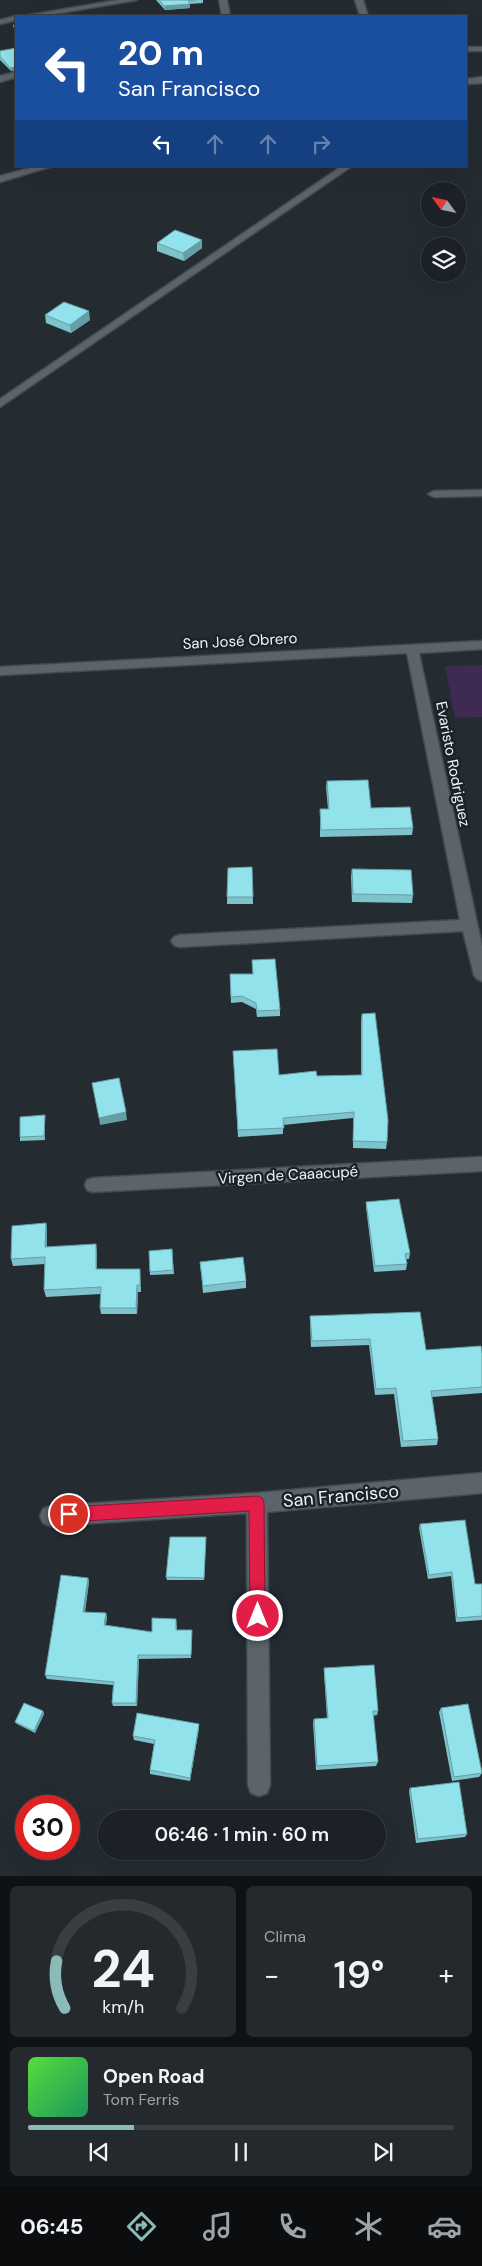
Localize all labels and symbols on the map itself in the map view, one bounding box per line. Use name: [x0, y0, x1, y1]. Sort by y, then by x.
north arrow: [421, 182, 466, 228]
street label: San José Obrero: [182, 628, 298, 654]
street label: Evaristo Rodriguez: [431, 700, 475, 829]
street label: Virgen de Caaacupé: [217, 1161, 359, 1189]
street label: San Francisco: [282, 1479, 400, 1513]
pin: [48, 1493, 90, 1535]
position arrow: [231, 1589, 283, 1641]
speed limit sign: 30: [15, 1795, 80, 1860]

